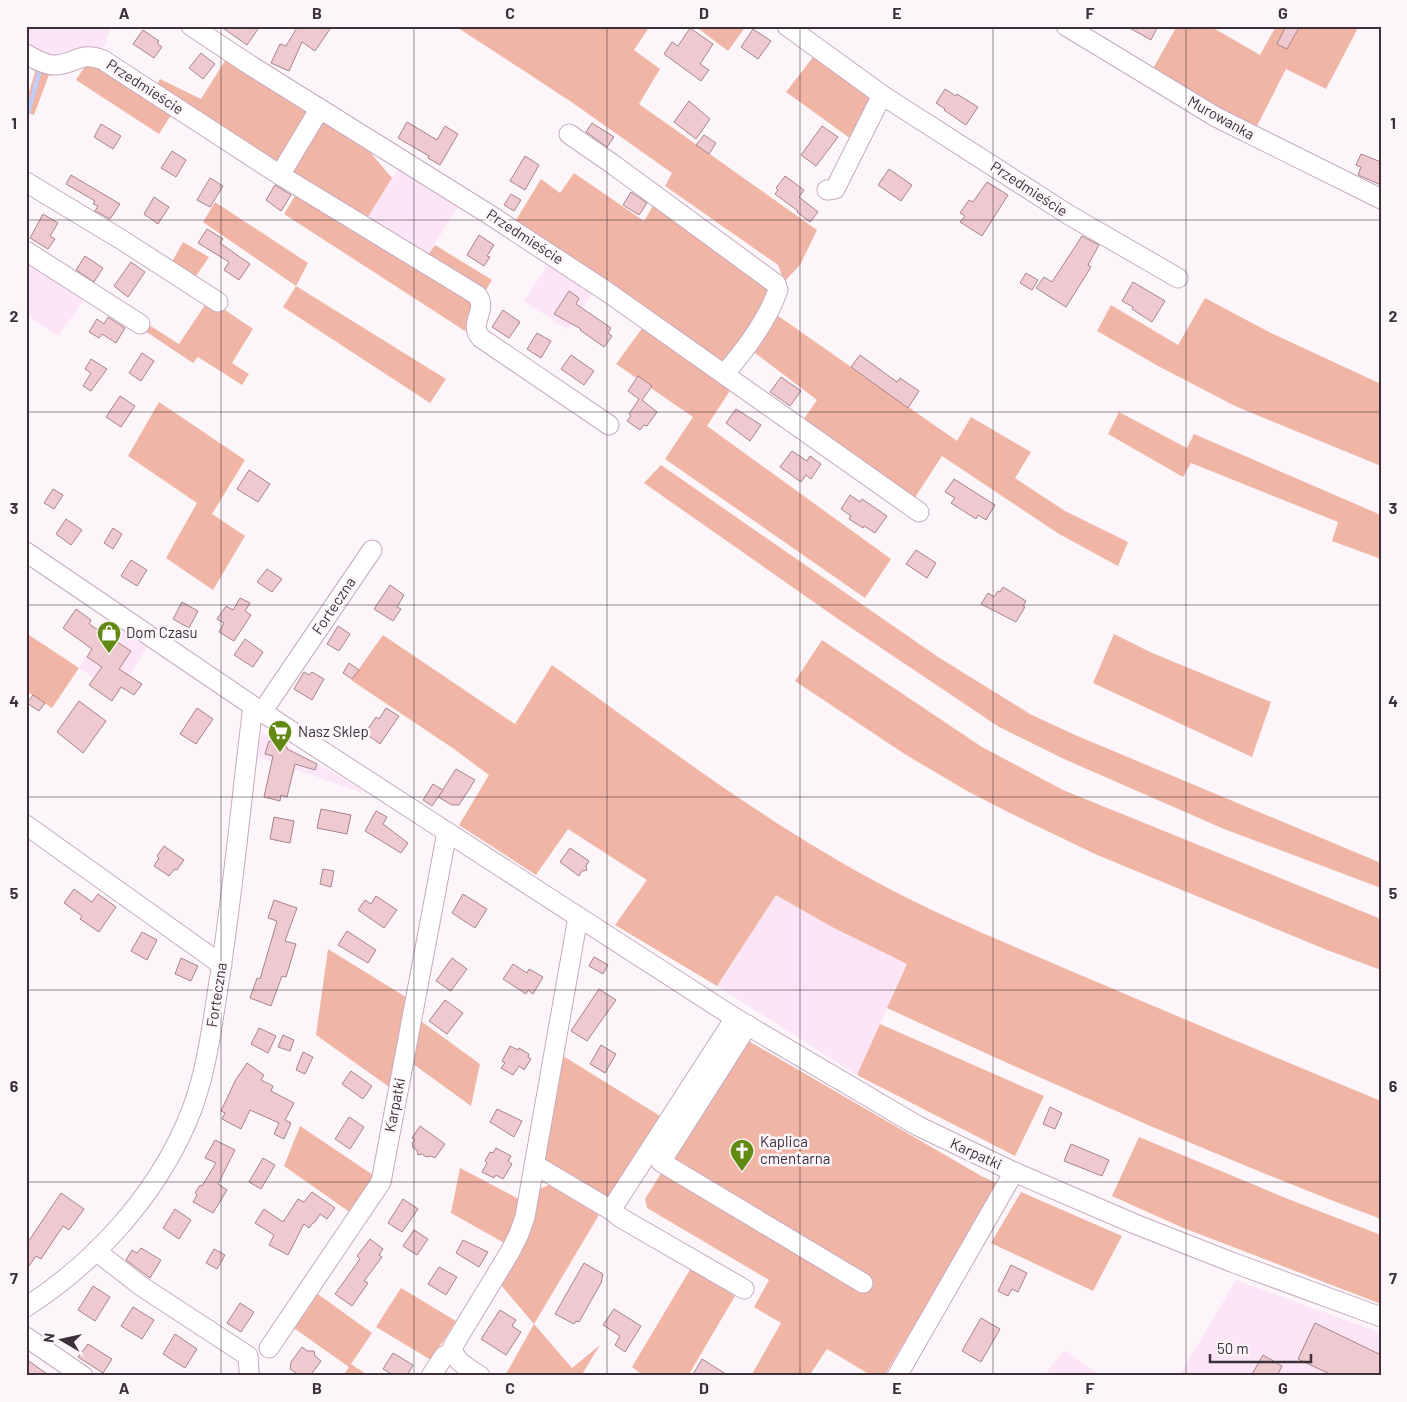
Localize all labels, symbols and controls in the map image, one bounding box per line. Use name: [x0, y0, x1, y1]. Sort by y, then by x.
text: A: [119, 3, 130, 22]
text: B: [312, 3, 322, 22]
text: C: [505, 3, 515, 22]
text: D: [699, 3, 709, 22]
text: E: [892, 3, 902, 22]
text: F: [1086, 3, 1095, 22]
text: G: [1278, 3, 1288, 22]
street label: Przedmieście: [104, 55, 187, 118]
street label: Murowanka: [1185, 91, 1258, 143]
text: 1: [11, 113, 17, 132]
text: 1: [1390, 113, 1396, 132]
street label: Przedmieście: [988, 157, 1071, 220]
street label: Przedmieście: [484, 205, 567, 268]
text: 2: [10, 306, 19, 325]
text: 2: [1389, 306, 1398, 325]
text: 3: [10, 498, 18, 517]
text: 3: [1389, 498, 1397, 517]
street label: Forteczna: [307, 573, 359, 638]
shop icon: Dom Czasu: [96, 620, 122, 654]
place label: Dom Czasu: [126, 623, 198, 641]
text: 4: [9, 691, 19, 710]
text: 4: [1388, 691, 1398, 710]
supermarket icon: Nasz Sklep: [267, 719, 293, 753]
place label: Nasz Sklep: [298, 722, 369, 740]
text: 5: [10, 883, 19, 902]
text: 5: [1389, 883, 1398, 902]
street label: Forteczna: [202, 961, 230, 1028]
text: 6: [10, 1076, 19, 1095]
street label: Karpatki: [380, 1076, 408, 1134]
text: 6: [1389, 1076, 1398, 1095]
place label: Kaplica cmentarna: [760, 1132, 831, 1167]
street label: Karpatki: [948, 1133, 1005, 1173]
church icon: Kaplica cmentarna: [729, 1138, 755, 1172]
text: 7: [10, 1268, 18, 1287]
text: 7: [1389, 1268, 1397, 1287]
north arrow: [38, 1314, 88, 1364]
text: N: [40, 1332, 58, 1344]
scale bar: [1210, 1332, 1311, 1364]
text: 50 m: [1217, 1339, 1249, 1357]
text: A: [119, 1378, 130, 1397]
text: B: [312, 1378, 322, 1397]
text: C: [505, 1378, 515, 1397]
text: D: [699, 1378, 709, 1397]
text: E: [892, 1378, 902, 1397]
text: F: [1086, 1378, 1095, 1397]
text: G: [1278, 1378, 1288, 1397]

